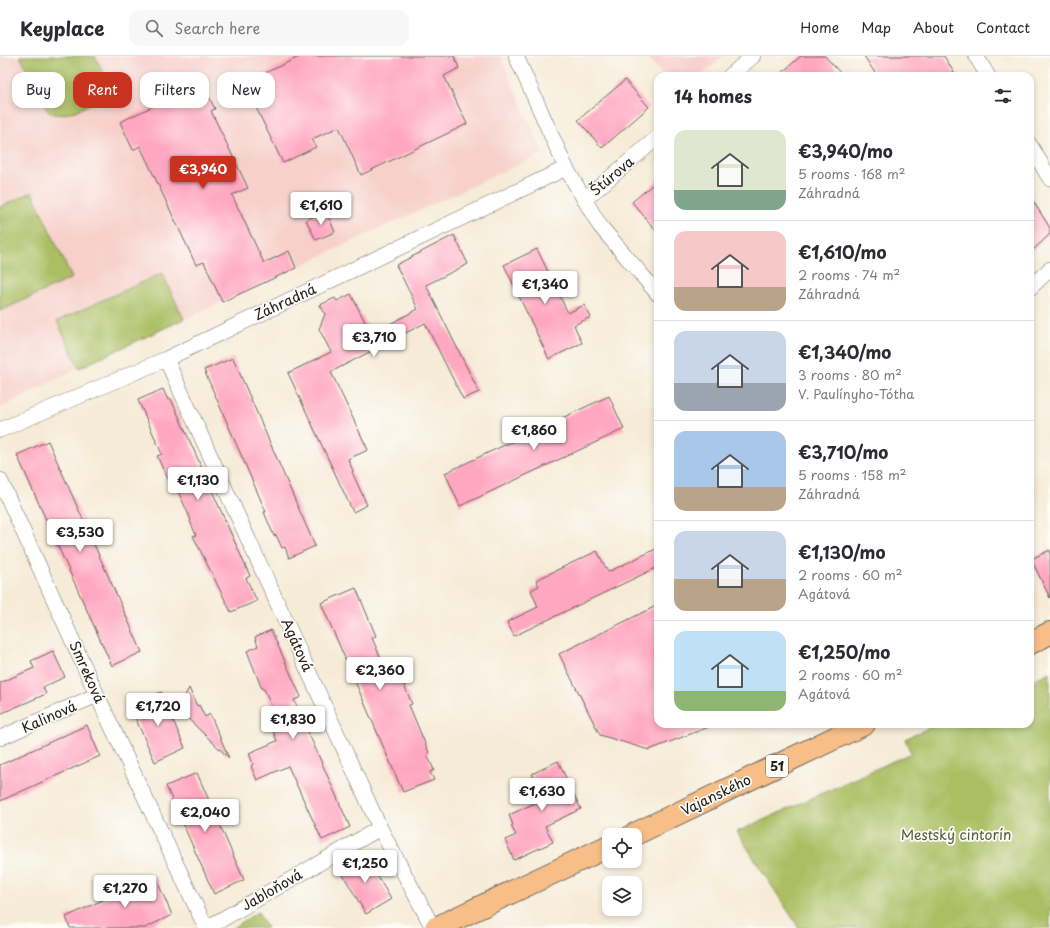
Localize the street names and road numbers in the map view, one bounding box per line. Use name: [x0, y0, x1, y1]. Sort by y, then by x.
street label: Štúrova: [585, 151, 638, 200]
street label: Záhradná: [250, 278, 320, 325]
street label: Agátová: [276, 615, 319, 675]
street label: Smreková: [64, 637, 111, 707]
street label: Kalinová: [18, 695, 80, 738]
road number: 51: [766, 755, 788, 777]
street label: Vajanského: [677, 769, 754, 821]
street label: Jabloňová: [237, 863, 306, 915]

